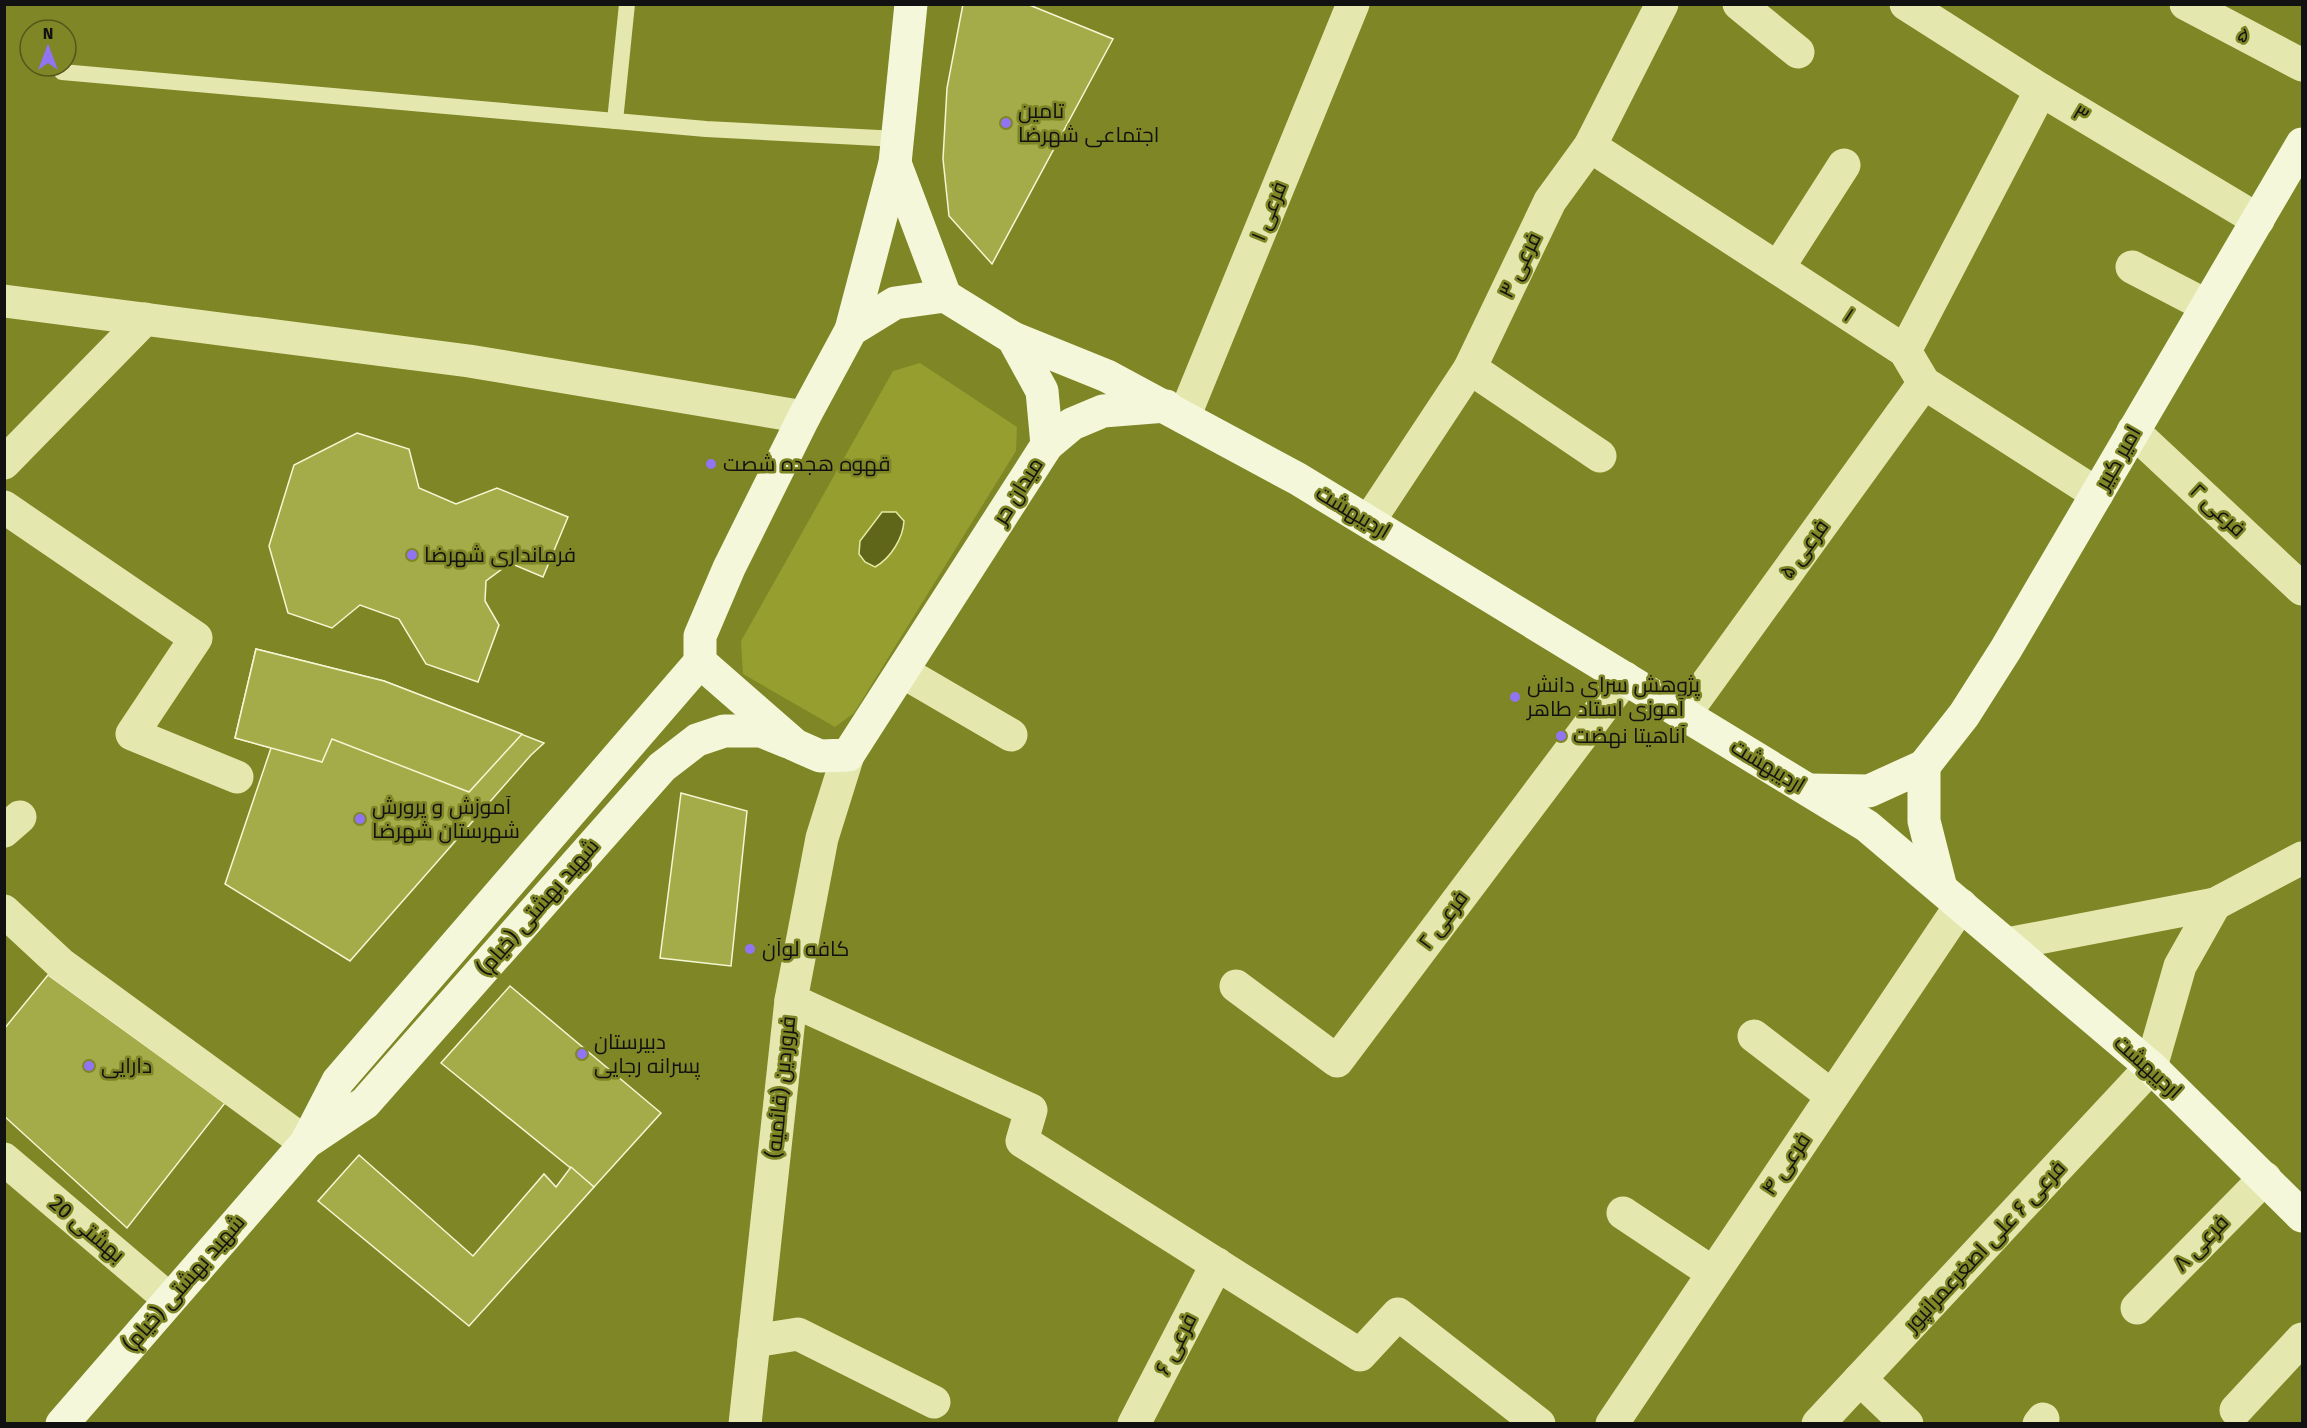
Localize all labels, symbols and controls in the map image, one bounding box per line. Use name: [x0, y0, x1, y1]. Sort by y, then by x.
north arrow: [18, 18, 78, 78]
street label: ۵: [2233, 21, 2255, 49]
text: N: [43, 24, 53, 43]
place label: تامین اجتماعی شهرضا: [1018, 98, 1159, 148]
street label: ۳: [2068, 99, 2094, 129]
marker: تامین اجتماعی شهرضا: [999, 116, 1013, 130]
street label: فرعی ۱: [1245, 177, 1293, 245]
street label: فرعی ۳: [1493, 228, 1547, 302]
street label: ۱: [1839, 302, 1859, 328]
street label: امیر کبیر: [2089, 422, 2146, 495]
place label: قهوه هجده شصت: [723, 451, 890, 477]
street label: میدان حر: [987, 453, 1049, 530]
marker: قهوه هجده شصت: [704, 457, 718, 471]
street label: فرعی ۲: [2185, 478, 2251, 542]
street label: اردیبهشت: [1311, 480, 1395, 544]
street label: فرعی ۵: [1774, 514, 1834, 584]
place label: فرمانداری شهرضا: [424, 542, 576, 568]
marker: فرمانداری شهرضا: [405, 548, 419, 562]
place label: پژوهش سرای دانش آموزی استاد طاهر: [1526, 672, 1700, 722]
marker: پژوهش سرای دانش آموزی استاد طاهر: [1508, 690, 1522, 704]
place label: آناهیتا نهضت: [1573, 723, 1686, 749]
marker: آناهیتا نهضت: [1554, 729, 1568, 743]
street label: اردیبهشت: [1726, 734, 1810, 798]
place label: آموزش و پرورش شهرستان شهرضا: [372, 794, 520, 844]
marker: آموزش و پرورش شهرستان شهرضا: [353, 812, 367, 826]
street label: شهید بهشتی (خیام): [472, 833, 605, 981]
street label: فرعی ۲: [1413, 886, 1473, 954]
place label: کافه لوآن: [762, 936, 849, 962]
marker: کافه لوآن: [743, 942, 757, 956]
street label: فروردین (قائمیه): [761, 1015, 801, 1159]
place label: دبیرستان پسرانه رجایی: [594, 1029, 701, 1080]
street label: اردیبهشت: [2109, 1030, 2187, 1104]
marker: دبیرستان پسرانه رجایی: [575, 1047, 589, 1061]
place label: دارایی: [101, 1053, 152, 1079]
marker: دارایی: [82, 1059, 96, 1073]
street label: فرعی ۴: [1756, 1128, 1816, 1200]
street label: فرعی ۶ علی اصغرعمرانپور: [1898, 1155, 2071, 1338]
street label: بهشتی 20: [44, 1190, 130, 1268]
street label: شهید بهشتی (خیام): [118, 1209, 251, 1357]
street label: فرعی ۸: [2168, 1209, 2234, 1277]
street label: فرعی ۶: [1150, 1309, 1202, 1379]

